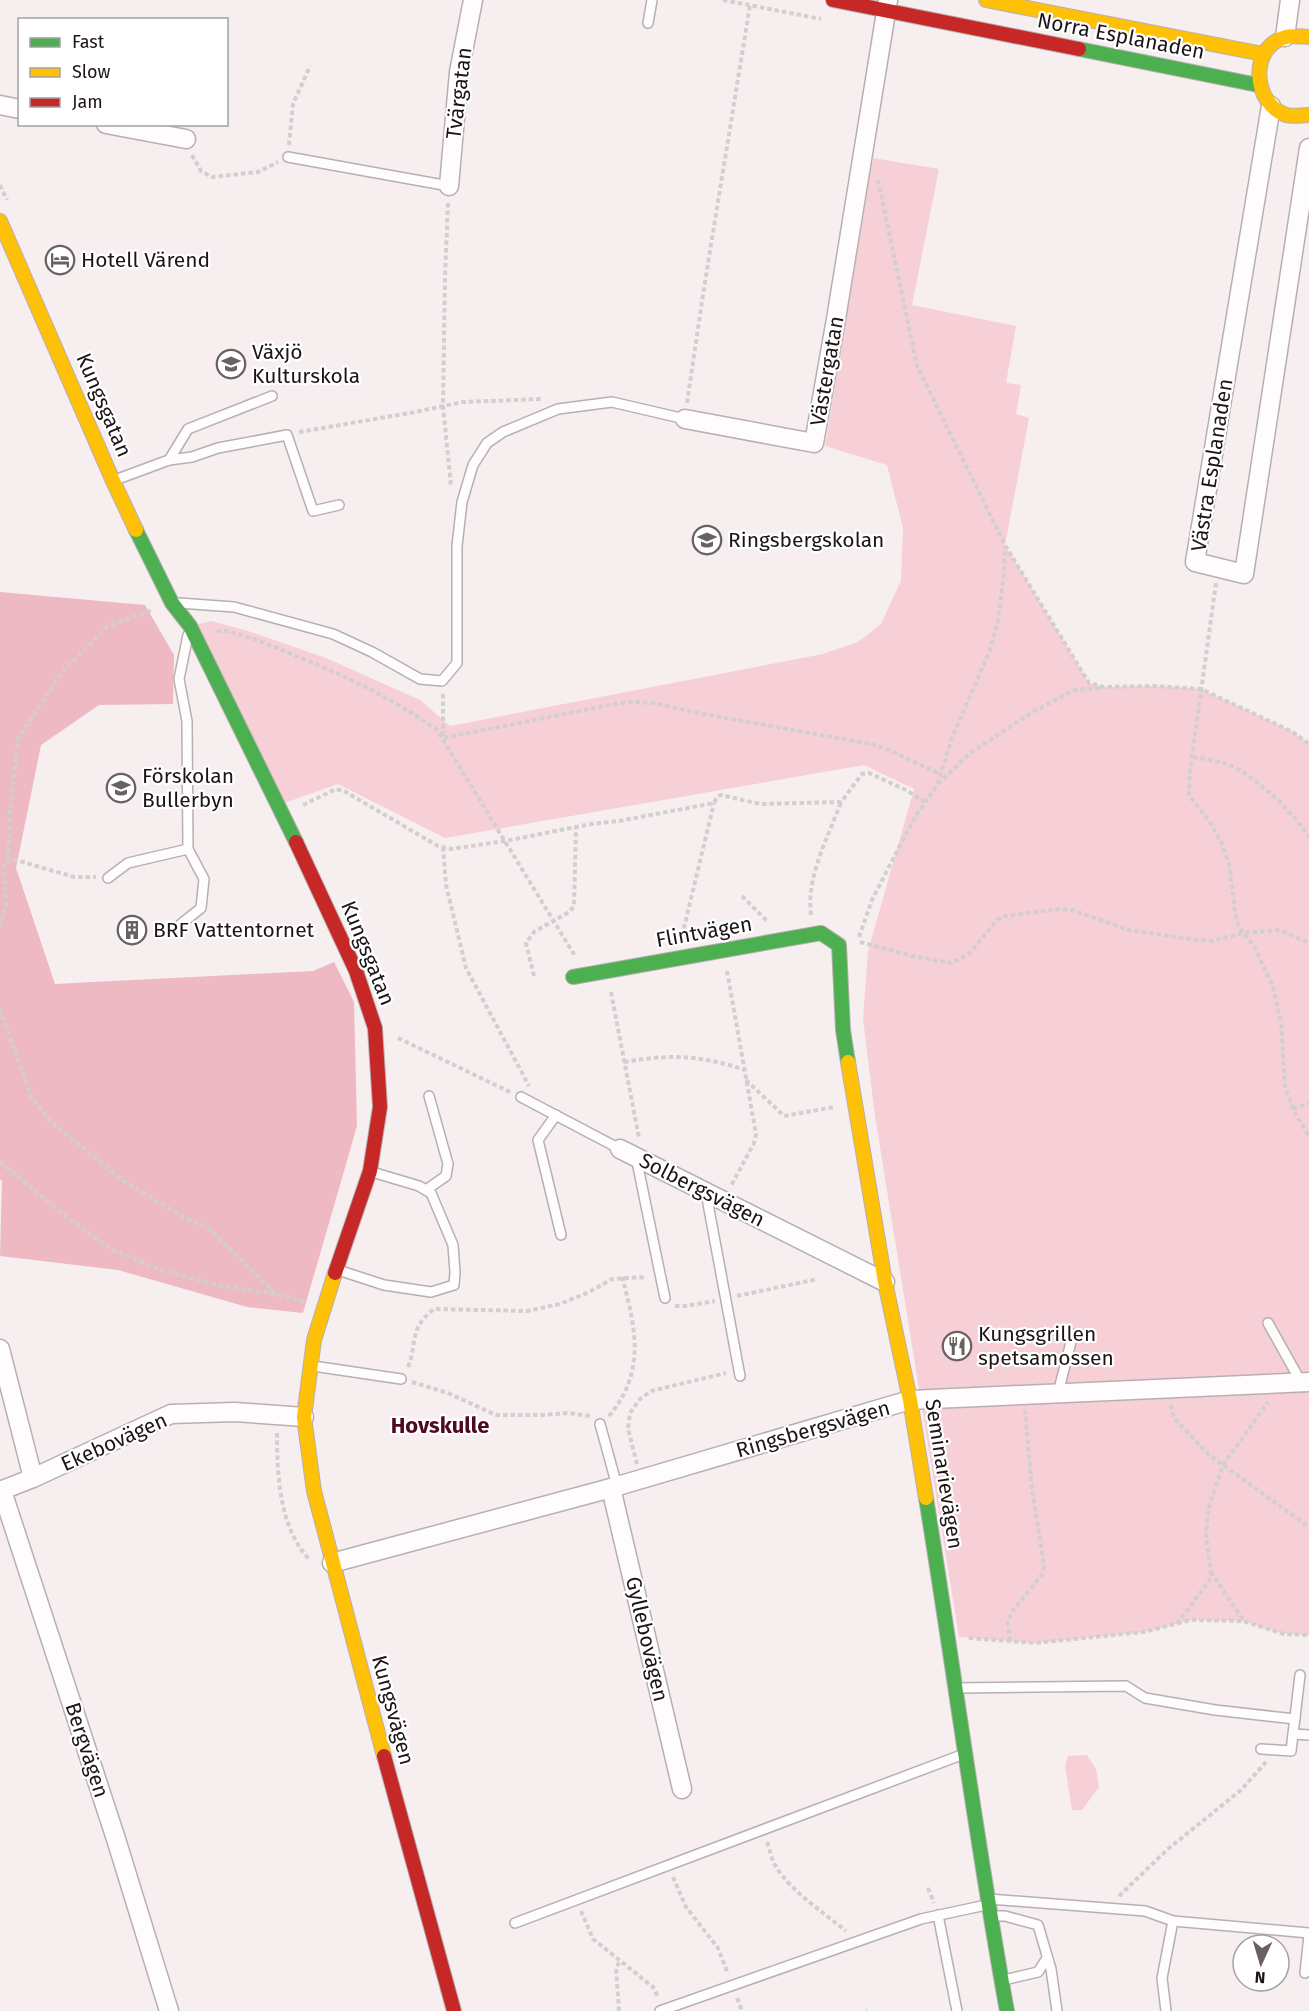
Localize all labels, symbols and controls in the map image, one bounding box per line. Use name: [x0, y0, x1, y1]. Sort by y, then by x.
street label: Norra Esplanaden: [1035, 7, 1207, 65]
legend: [18, 18, 228, 126]
text: Fast: [72, 31, 105, 53]
street label: Tvärgatan: [440, 46, 478, 140]
text: Slow: [72, 61, 111, 83]
text: Jam: [72, 91, 103, 113]
hotel icon: Hotell Värend: [44, 244, 76, 276]
place label: Hotell Värend: [81, 247, 210, 273]
street label: Västergatan: [805, 314, 849, 428]
place label: Växjö Kulturskola: [252, 339, 360, 389]
school or university icon: Växjö Kulturskola: [215, 348, 247, 380]
street label: Kungsgatan: [70, 349, 138, 461]
street label: Västra Esplanaden: [1185, 377, 1239, 553]
school or university icon: Ringsbergskolan: [691, 524, 723, 556]
place label: Ringsbergskolan: [728, 527, 884, 553]
place label: Förskolan Bullerbyn: [142, 763, 234, 813]
school or university icon: Förskolan Bullerbyn: [105, 772, 137, 804]
street label: Kungsgatan: [335, 897, 401, 1009]
street label: Flintvägen: [654, 911, 754, 953]
building icon: BRF Vattentornet: [116, 914, 148, 946]
place label: BRF Vattentornet: [153, 917, 315, 943]
street label: Solbergsvägen: [635, 1147, 769, 1233]
place label: Kungsgrillen spetsamossen: [978, 1321, 1114, 1371]
restaurant icon: Kungsgrillen spetsamossen: [941, 1330, 973, 1362]
street label: Ringsbergsvägen: [733, 1395, 893, 1463]
street label: Seminarievägen: [919, 1397, 969, 1551]
street label: Ekebovägen: [57, 1407, 171, 1477]
district label: Hovskulle: [391, 1412, 489, 1439]
street label: Gyllebovägen: [620, 1574, 674, 1704]
street label: Kungsvägen: [366, 1652, 420, 1768]
street label: Bergvägen: [59, 1699, 115, 1801]
north arrow: [1231, 1933, 1291, 1993]
text: N: [1254, 1968, 1266, 1987]

